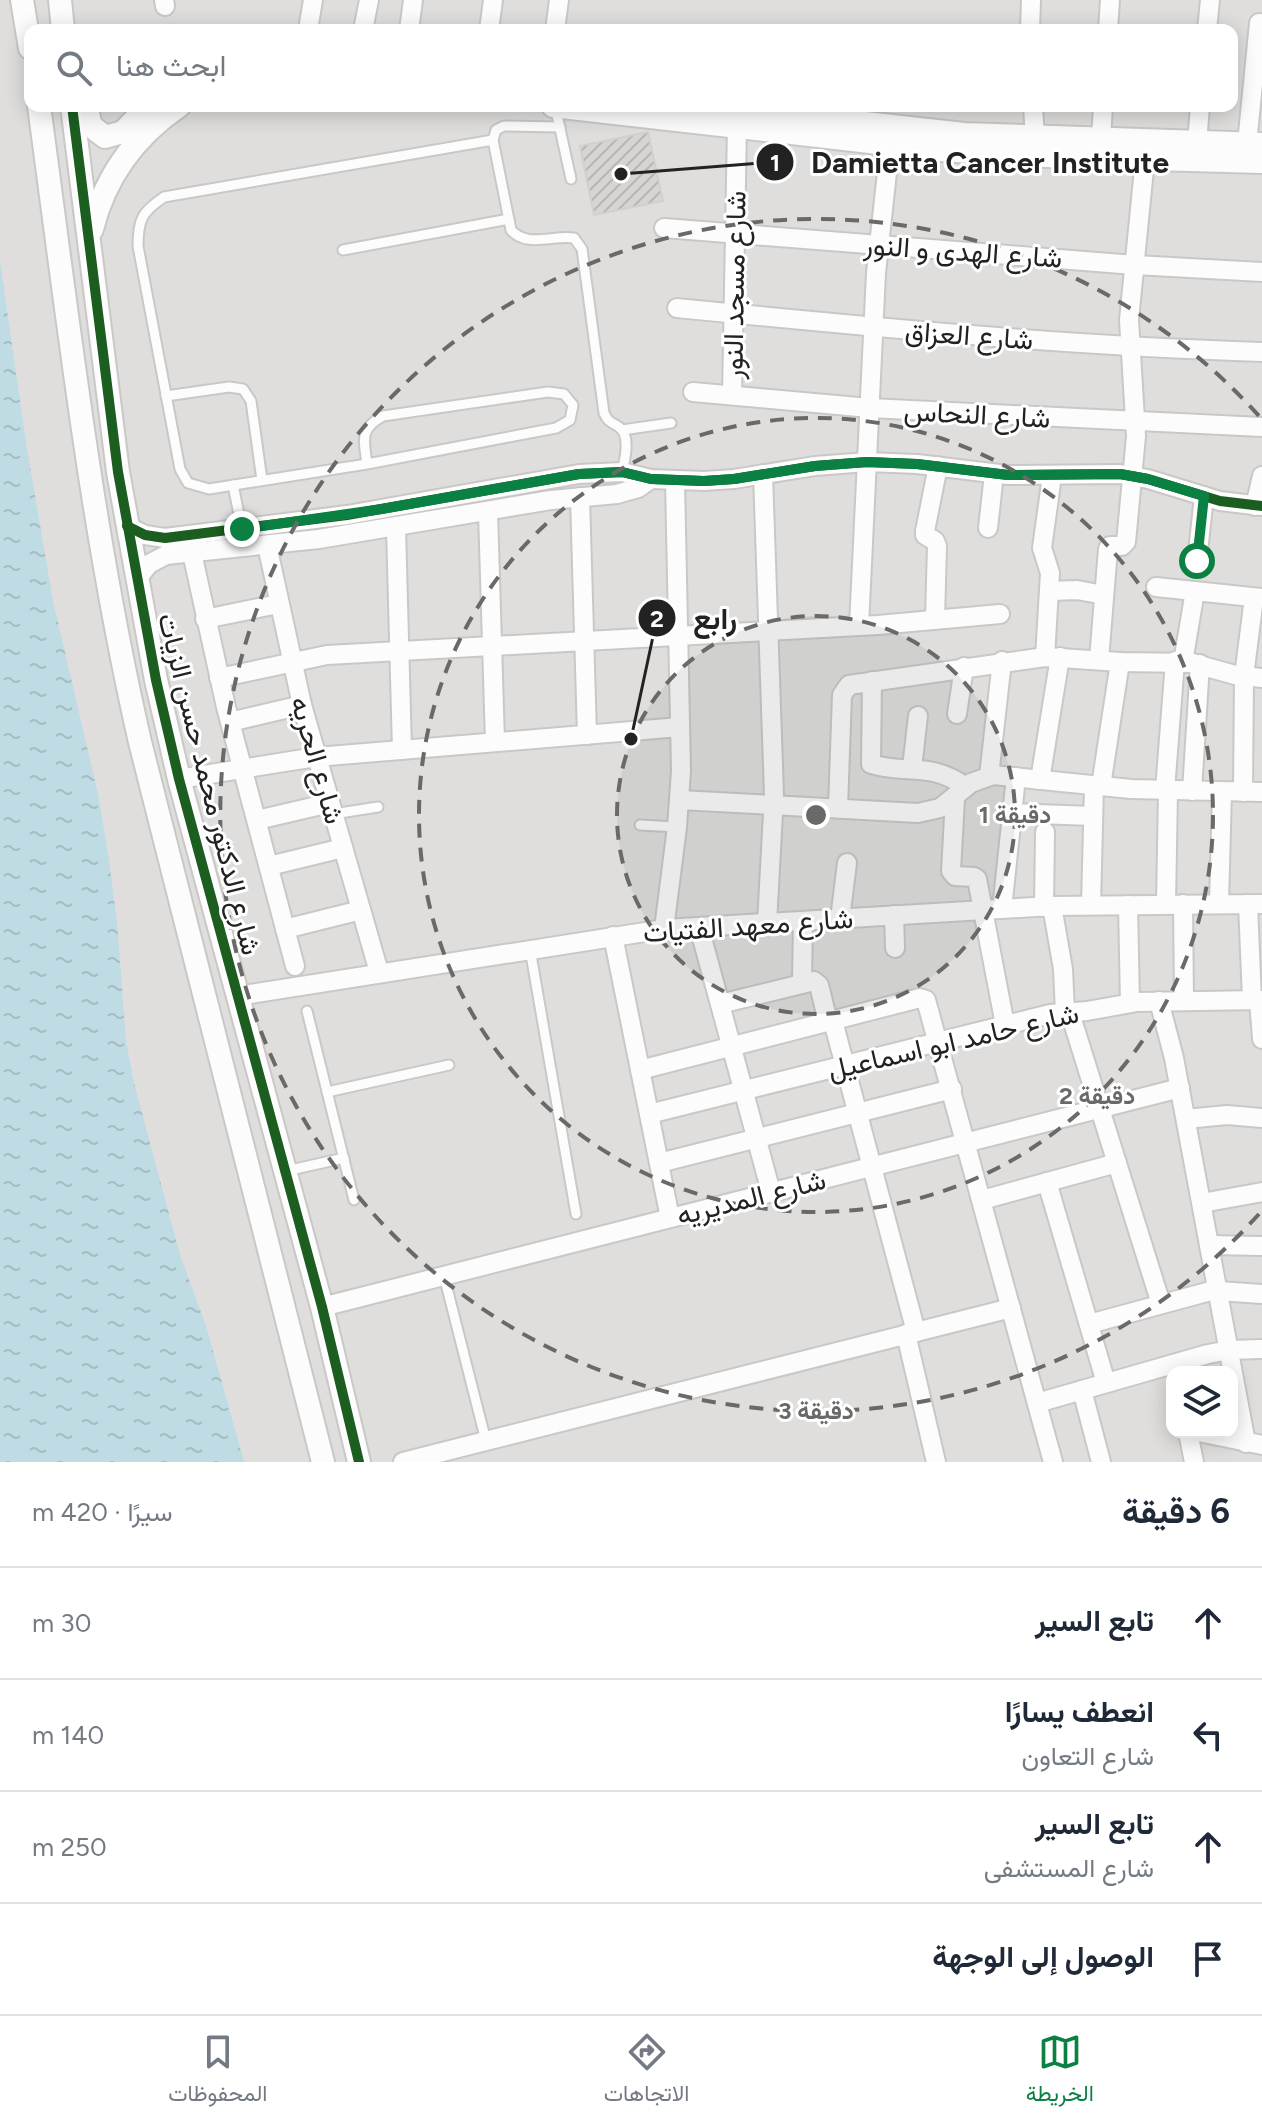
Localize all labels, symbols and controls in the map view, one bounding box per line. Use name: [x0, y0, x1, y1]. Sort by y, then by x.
search box: [24, 24, 1238, 112]
icon: search: [52, 46, 96, 90]
text: ابحث هنا: [116, 47, 226, 84]
callout: Damietta Cancer Institute: [755, 135, 1185, 189]
text: Damietta Cancer Institute: [811, 144, 1169, 181]
text: 1: [770, 148, 780, 177]
street label: شارع مسجد النور: [715, 190, 755, 381]
street label: شارع الهدى و النور: [862, 227, 1063, 277]
street label: شارع العزاق: [904, 314, 1034, 358]
street label: شارع النحاس: [903, 393, 1051, 437]
route end: [224, 511, 260, 547]
route start: [1179, 543, 1215, 579]
callout: رابع: [637, 591, 753, 645]
text: رابع: [693, 600, 737, 639]
text: 2: [650, 604, 664, 633]
street label: شارع الدكتور محمد حسن الزيات: [149, 610, 269, 959]
street label: شارع الحريه: [282, 692, 352, 828]
text: 1 دقيقة: [979, 800, 1051, 829]
centre of rings: [802, 801, 830, 829]
street label: شارع معهد الفتيات: [642, 901, 854, 951]
street label: شارع حامد ابو اسماعيل: [824, 996, 1082, 1088]
text: 2 دقيقة: [1059, 1081, 1135, 1110]
street label: شارع المديريه: [673, 1162, 830, 1234]
map controls: [1166, 1366, 1238, 1438]
button: layers: [1166, 1366, 1238, 1438]
text: 3 دقيقة: [778, 1396, 854, 1425]
text: 6 دقيقة: [1122, 1491, 1230, 1532]
text: سيرًا · 420 m: [32, 1496, 173, 1528]
icon: ahead: [1186, 1601, 1230, 1645]
text: تابع السير: [1035, 1602, 1154, 1639]
text: 30 m: [32, 1607, 91, 1639]
text: انعطف يسارًا: [1005, 1693, 1154, 1730]
icon: left: [1186, 1713, 1230, 1757]
text: 140 m: [32, 1719, 104, 1751]
text: شارع التعاون: [1022, 1740, 1154, 1772]
text: تابع السير: [1035, 1805, 1154, 1842]
icon: ahead: [1186, 1825, 1230, 1869]
text: 250 m: [32, 1831, 107, 1863]
text: شارع المستشفى: [984, 1852, 1154, 1884]
icon: arrive: [1186, 1937, 1230, 1981]
text: الوصول إلى الوجهة: [932, 1938, 1154, 1975]
tab: المحفوظات: [168, 2030, 267, 2113]
tab: الاتجاهات: [604, 2030, 689, 2113]
tab: الخريطة: [1026, 2030, 1094, 2113]

